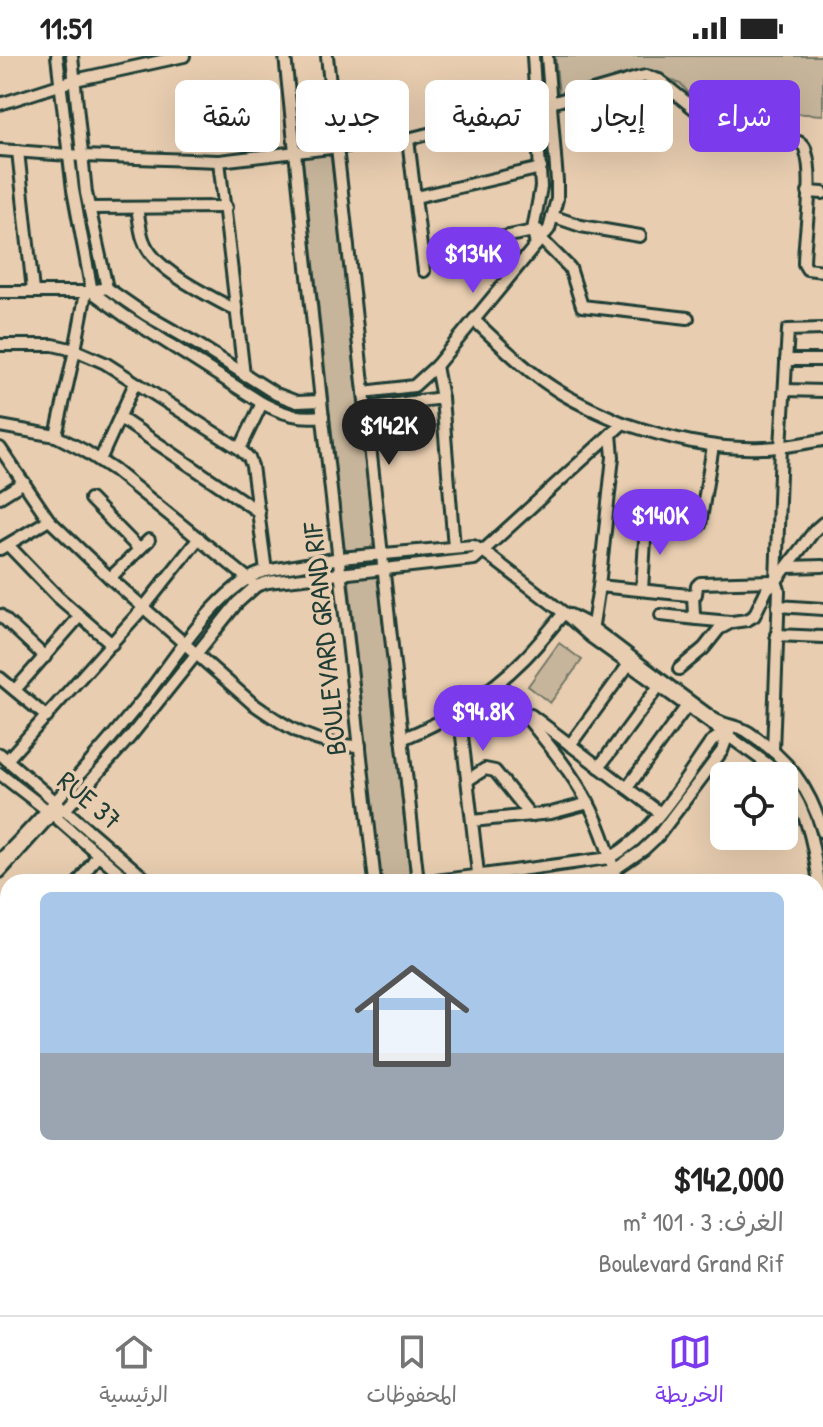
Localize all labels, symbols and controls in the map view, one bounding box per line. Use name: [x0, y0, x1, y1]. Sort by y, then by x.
text: 11:51: [40, 8, 92, 48]
chip: شقة: [175, 80, 280, 152]
chip: جديد: [296, 80, 409, 152]
chip: تصفية: [425, 80, 549, 152]
chip: إيجار: [565, 80, 673, 152]
chip: شراء: [689, 80, 800, 152]
pin: $134K: [417, 227, 529, 295]
text: $134K: [444, 235, 502, 270]
pin: $142K: [333, 399, 445, 467]
text: $142K: [360, 407, 418, 442]
pin: $140K: [604, 489, 716, 557]
text: $140K: [631, 497, 689, 532]
street label: BOULEVARD GRAND RIF: [293, 519, 355, 757]
pin: $94.8K: [418, 685, 548, 753]
text: $94.8K: [452, 693, 514, 728]
street label: RUE 37: [50, 762, 130, 838]
map controls: [710, 762, 798, 850]
button: locate: [710, 762, 798, 850]
icon: home: [340, 944, 484, 1088]
text: $142,000: [673, 1156, 784, 1202]
text: الغرف: 3 · 101 m²: [623, 1204, 784, 1239]
text: Boulevard Grand Rif: [598, 1245, 784, 1280]
tab: الرئيسية: [99, 1330, 168, 1414]
tab: المحفوظات: [366, 1330, 457, 1414]
tab: الخريطة: [655, 1330, 724, 1414]

